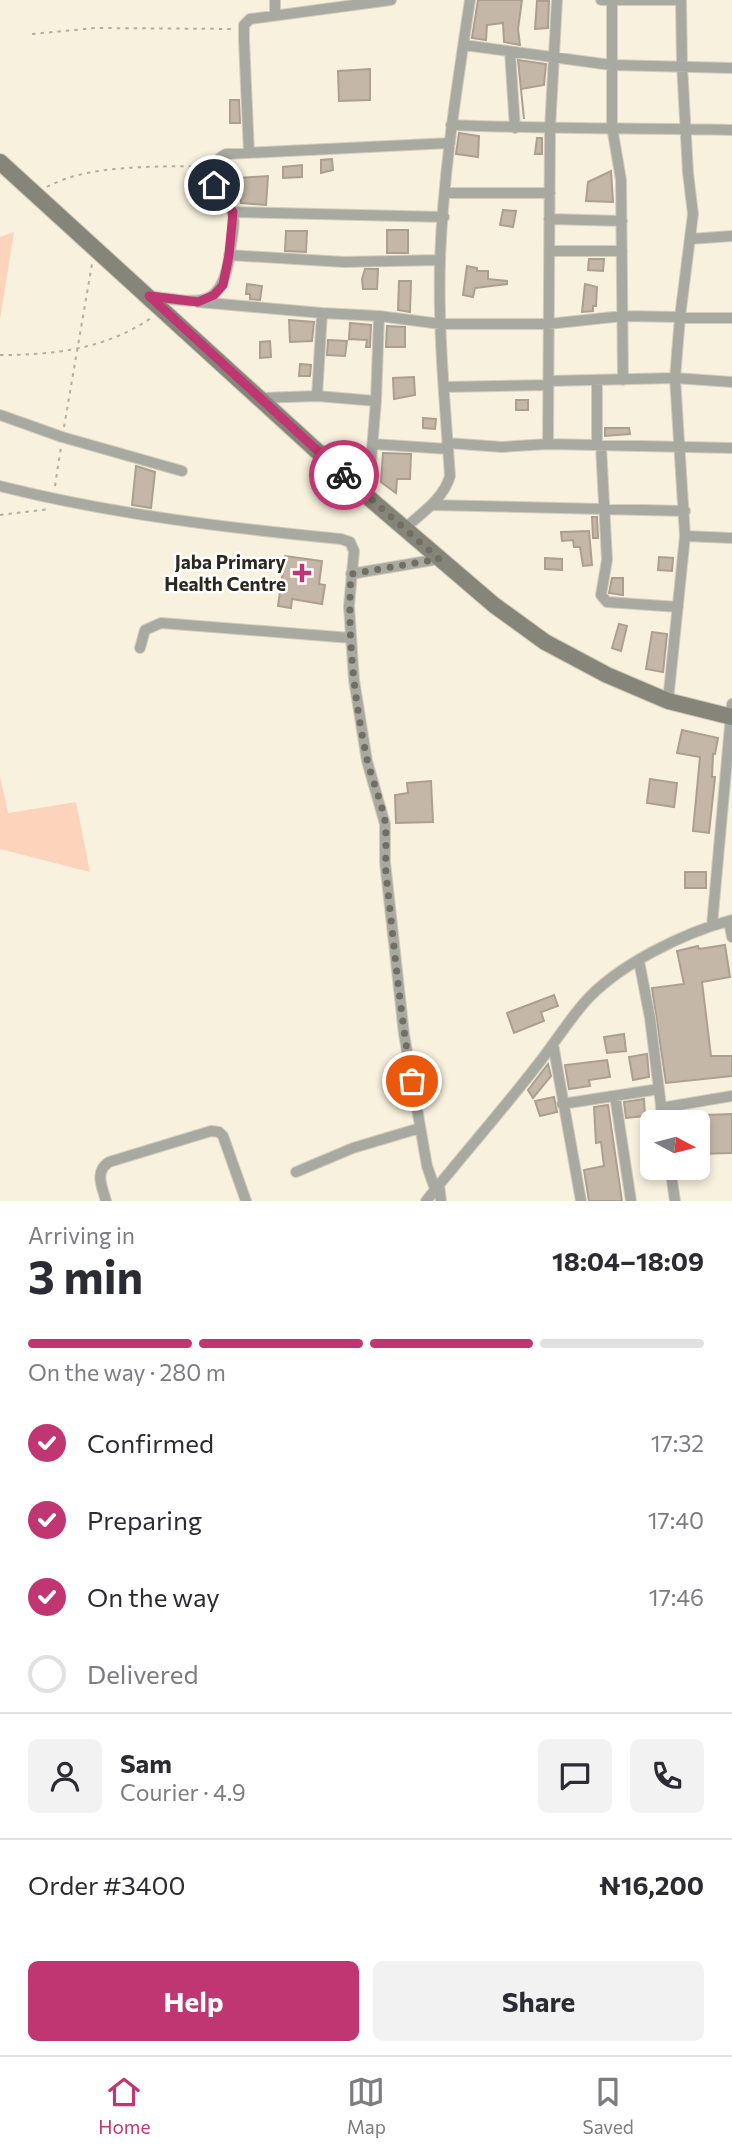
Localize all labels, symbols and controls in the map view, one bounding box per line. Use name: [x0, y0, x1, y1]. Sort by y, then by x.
pin: [184, 155, 244, 215]
icon: home: [195, 166, 233, 204]
courier: [309, 440, 379, 510]
icon: bike: [325, 456, 363, 494]
place label: Jaba Primary Health Centre: [164, 550, 287, 595]
marker: Jaba Primary Health Centre: [292, 563, 312, 583]
pin: [382, 1051, 442, 1111]
icon: bag: [393, 1062, 431, 1100]
north arrow: [640, 1110, 710, 1180]
map controls: [640, 1110, 710, 1180]
text: Arriving in: [28, 1221, 135, 1249]
text: 18:04–18:09: [552, 1245, 704, 1276]
text: 3 min: [28, 1247, 143, 1303]
text: On the way · 280 m: [28, 1358, 226, 1386]
icon: check: [28, 1424, 66, 1462]
text: Confirmed: [87, 1427, 214, 1458]
text: 17:32: [651, 1429, 704, 1457]
icon: check: [28, 1501, 66, 1539]
text: Preparing: [87, 1504, 202, 1535]
text: 17:40: [648, 1506, 704, 1534]
icon: check: [28, 1578, 66, 1616]
text: On the way: [87, 1581, 220, 1612]
text: 17:46: [649, 1583, 704, 1611]
text: Delivered: [87, 1658, 198, 1689]
button: person: [28, 1739, 102, 1813]
button: chat: [538, 1739, 612, 1813]
button: phone: [630, 1739, 704, 1813]
text: Sam: [120, 1747, 172, 1778]
text: Courier · 4.9: [120, 1778, 246, 1806]
text: Order #3400: [28, 1869, 185, 1900]
text: ₦16,200: [599, 1869, 704, 1900]
button: Help: [28, 1961, 359, 2041]
button: Share: [373, 1961, 704, 2041]
tab: Home: [98, 2073, 150, 2138]
tab: Map: [347, 2073, 386, 2138]
tab: Saved: [582, 2073, 634, 2138]

